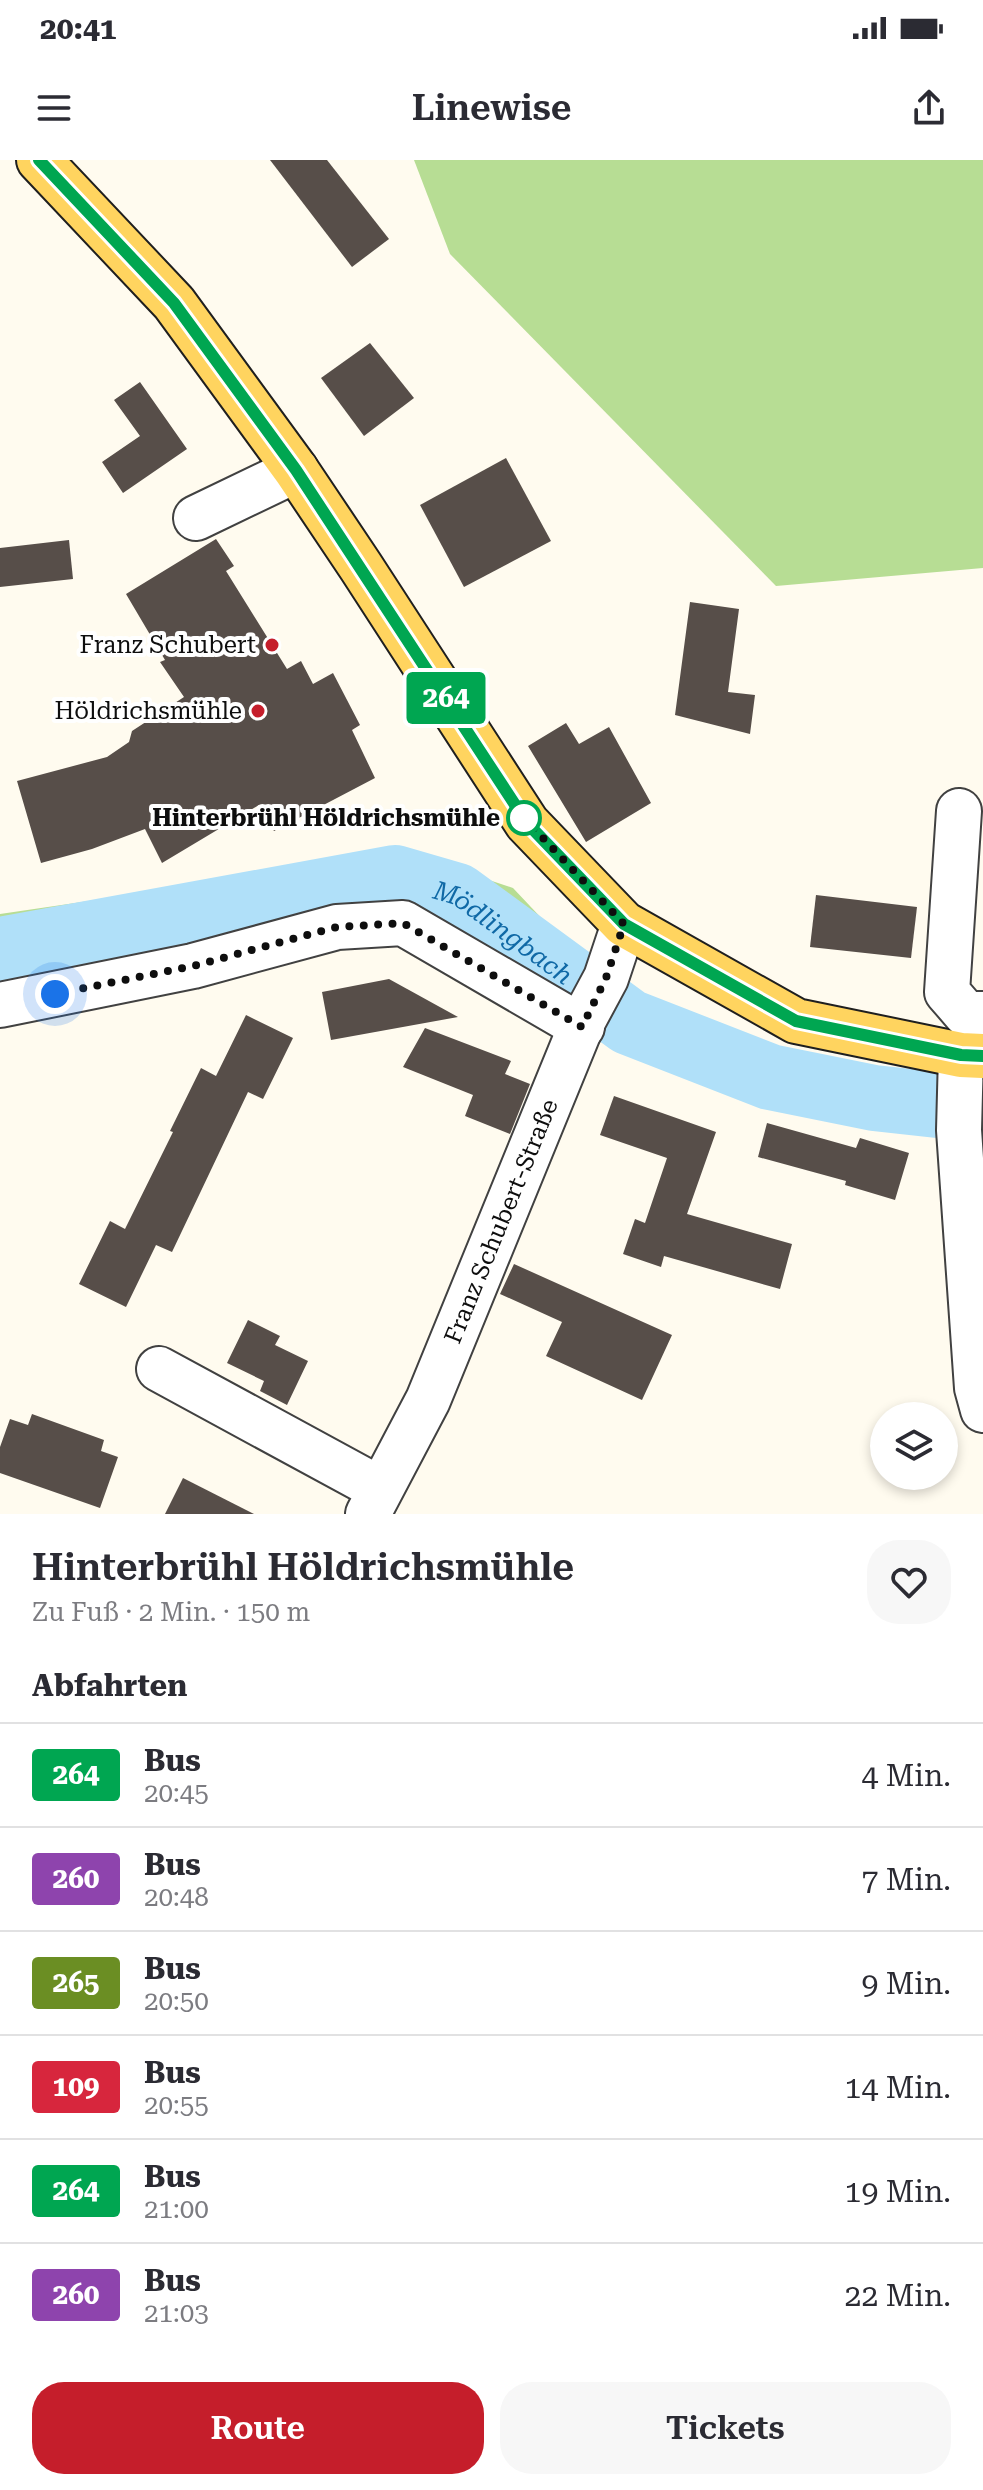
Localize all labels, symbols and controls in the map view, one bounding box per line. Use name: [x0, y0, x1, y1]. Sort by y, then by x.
text: 20:41: [40, 11, 117, 46]
icon: menu: [32, 86, 76, 130]
icon: share: [907, 86, 951, 130]
text: Linewise: [412, 87, 571, 129]
place label: Franz Schubert: [80, 631, 256, 659]
marker: Franz Schubert: [263, 636, 281, 654]
line badge: 264: [400, 672, 492, 724]
text: 264: [422, 681, 470, 714]
place label: Höldrichsmühle: [55, 697, 242, 725]
marker: Höldrichsmühle: [249, 702, 267, 720]
marker: Hinterbrühl Höldrichsmühle: [507, 801, 541, 835]
place label: Hinterbrühl Höldrichsmühle: [152, 804, 500, 832]
water label: Mödlingbach: [429, 875, 579, 991]
your location: [35, 974, 75, 1014]
street label: Franz Schubert-Straße: [439, 1095, 564, 1348]
map controls: [870, 1402, 958, 1490]
button: layers: [870, 1402, 958, 1490]
button: heart: [867, 1540, 951, 1624]
text: Hinterbrühl Höldrichsmühle: [32, 1545, 574, 1589]
text: Zu Fuß · 2 Min. · 150 m: [32, 1597, 310, 1627]
text: Abfahrten: [32, 1668, 187, 1703]
text: Bus: [144, 1743, 201, 1778]
text: 264: [52, 1758, 100, 1791]
text: 4 Min.: [861, 1758, 951, 1793]
text: 20:45: [144, 1778, 209, 1808]
text: Bus: [144, 1847, 201, 1882]
text: 260: [52, 1862, 100, 1895]
text: 7 Min.: [861, 1862, 951, 1897]
text: 20:48: [144, 1882, 209, 1912]
text: Bus: [144, 1951, 201, 1986]
text: 265: [52, 1966, 100, 1999]
text: 9 Min.: [861, 1966, 951, 2001]
text: 20:50: [144, 1986, 209, 2016]
text: Bus: [144, 2055, 201, 2090]
text: 109: [52, 2070, 100, 2103]
text: 14 Min.: [845, 2070, 951, 2105]
text: 20:55: [144, 2090, 209, 2120]
text: Bus: [144, 2159, 201, 2194]
text: 264: [52, 2174, 100, 2207]
text: 19 Min.: [845, 2174, 951, 2209]
text: 21:00: [144, 2194, 209, 2224]
text: Bus: [144, 2263, 201, 2298]
text: 260: [52, 2278, 100, 2311]
text: 22 Min.: [845, 2278, 951, 2313]
text: 21:03: [144, 2298, 209, 2328]
button: Route: [32, 2382, 484, 2474]
button: Tickets: [500, 2382, 951, 2474]

